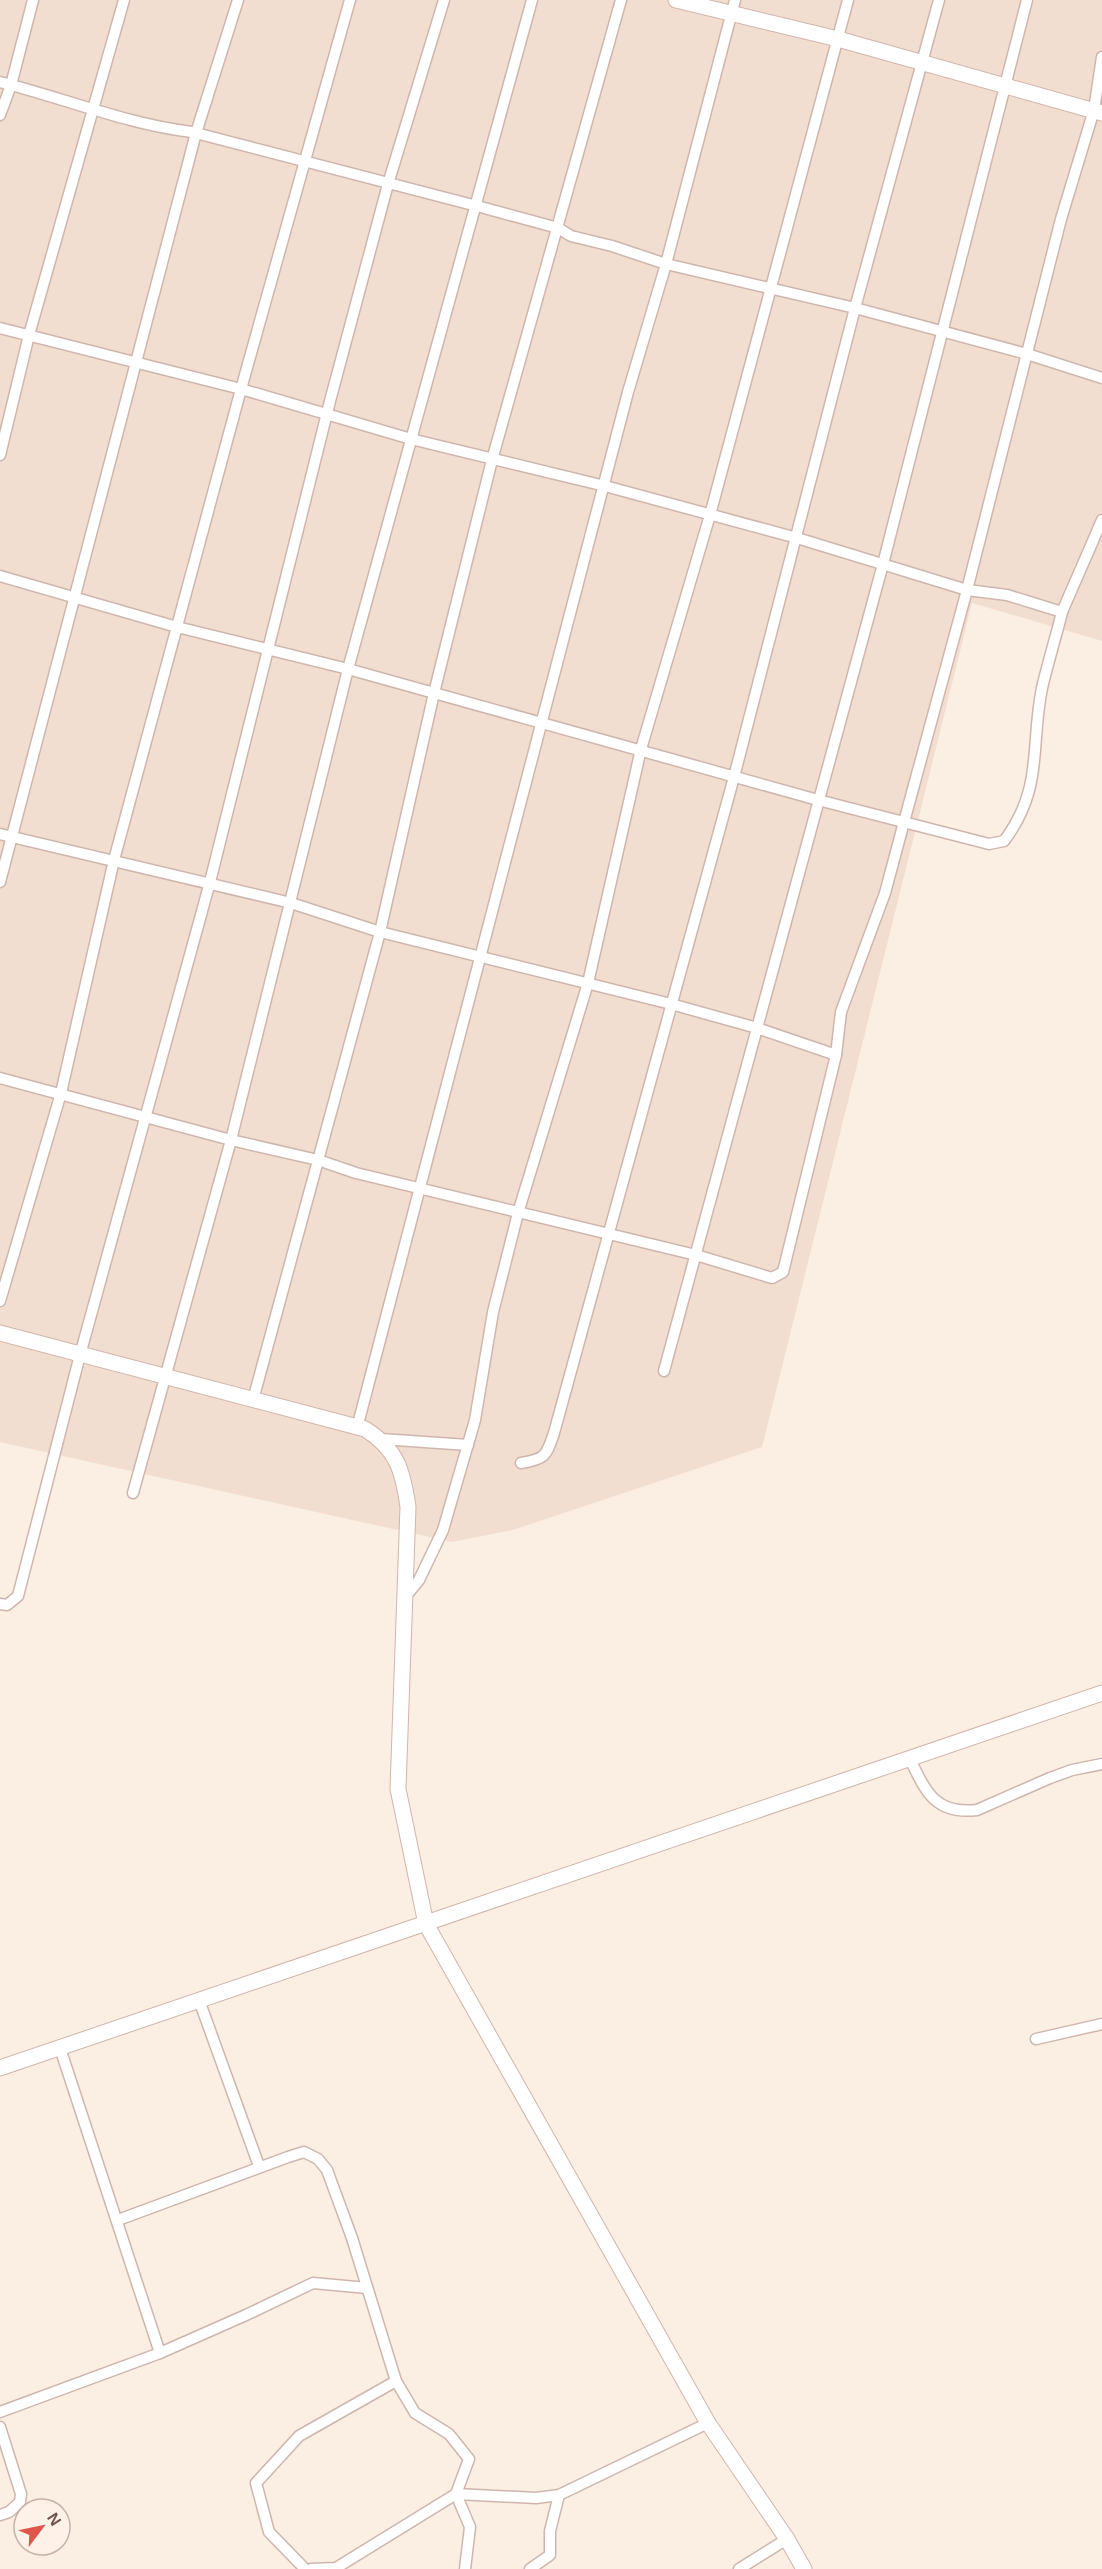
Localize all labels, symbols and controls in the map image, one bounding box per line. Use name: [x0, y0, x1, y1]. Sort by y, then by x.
north arrow: [12, 2497, 72, 2557]
text: N: [44, 2510, 65, 2529]

